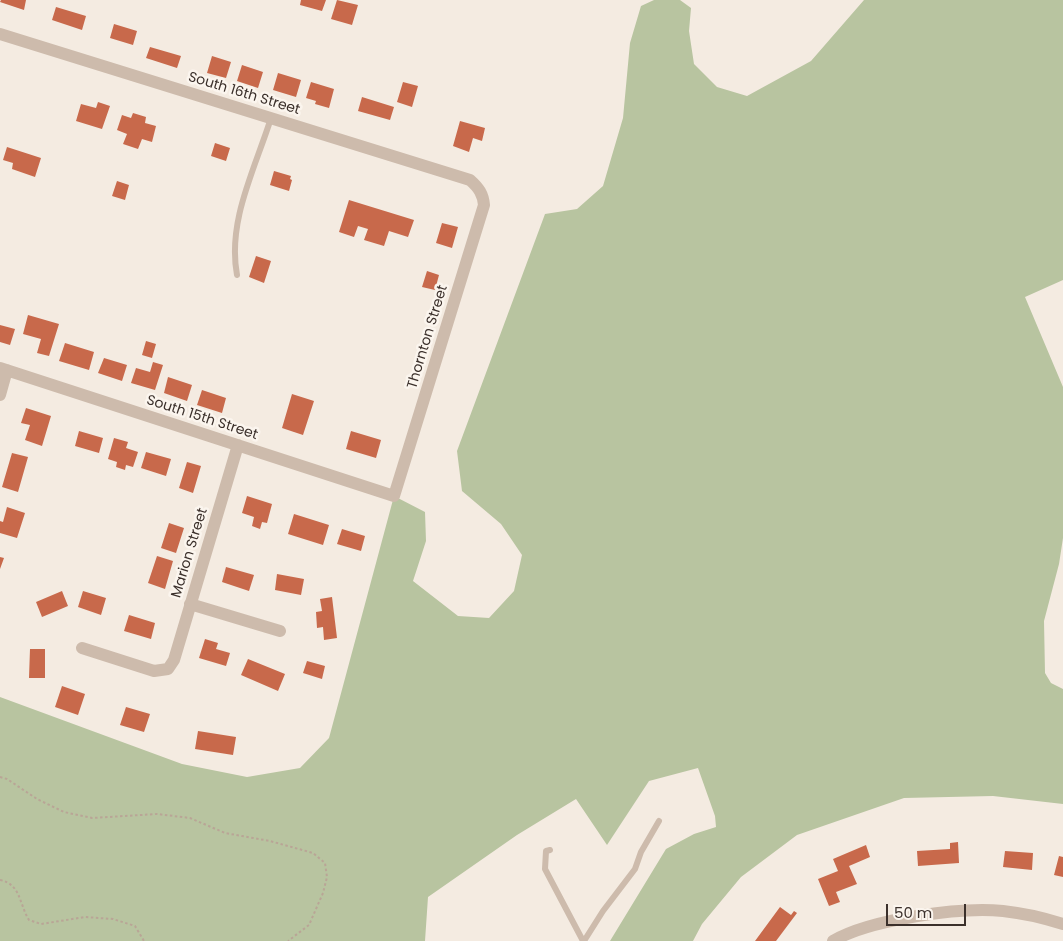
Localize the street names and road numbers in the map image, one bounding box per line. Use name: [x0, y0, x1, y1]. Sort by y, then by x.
street label: South 16th Street: [186, 69, 302, 119]
street label: Thornton Street: [404, 283, 452, 391]
street label: South 15th Street: [144, 392, 260, 444]
street label: Marion Street: [168, 506, 212, 600]

